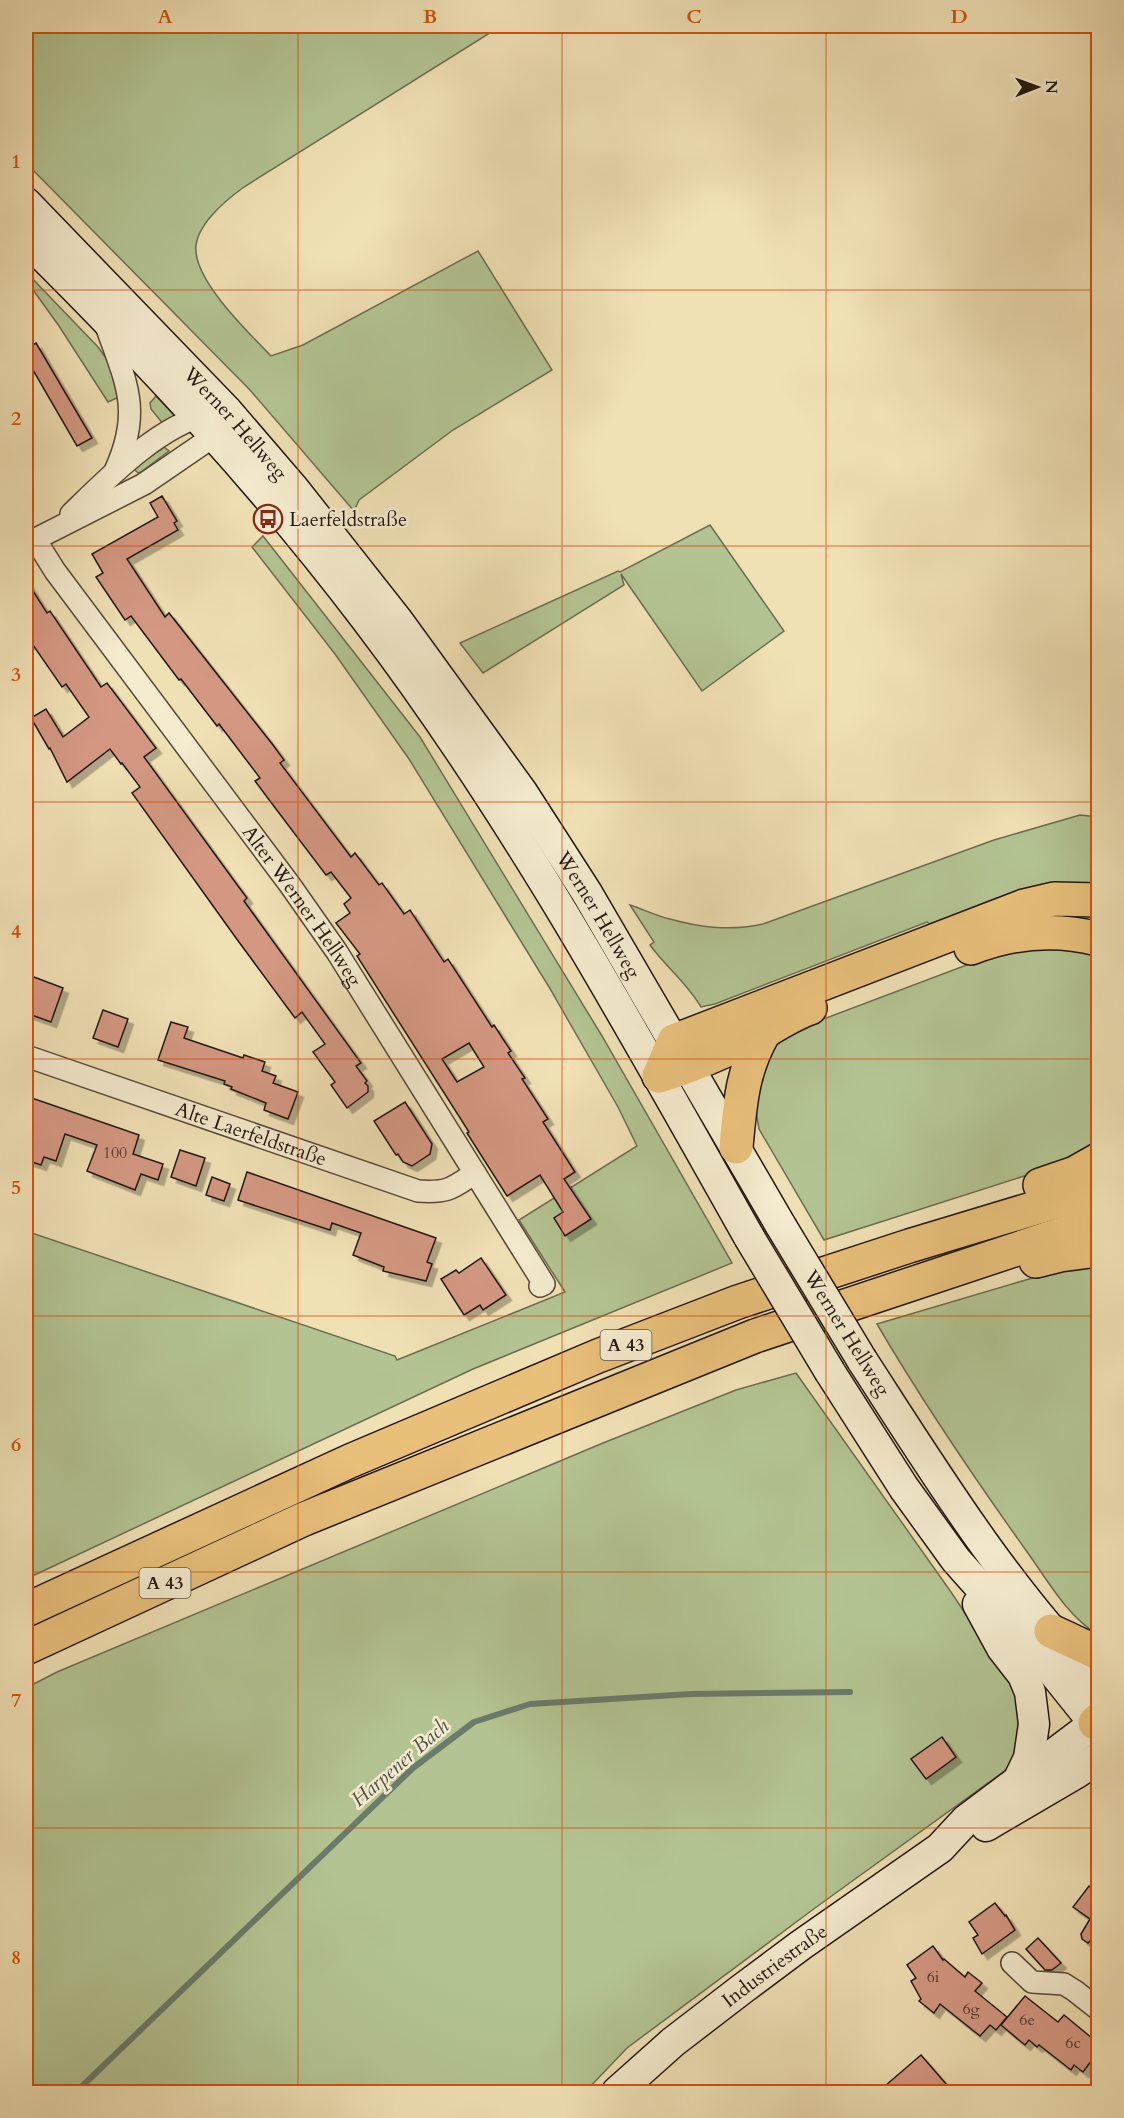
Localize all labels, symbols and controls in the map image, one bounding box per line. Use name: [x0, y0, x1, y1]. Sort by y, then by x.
text: A: [157, 3, 173, 30]
text: B: [423, 3, 437, 30]
text: C: [686, 3, 702, 30]
text: D: [950, 3, 968, 30]
north arrow: [1007, 57, 1067, 117]
text: N: [1040, 80, 1062, 94]
text: 1: [11, 148, 21, 175]
street label: Werner Hellweg: [177, 360, 294, 486]
text: 2: [11, 405, 21, 432]
bus stop icon: Laerfeldstraße: [252, 503, 284, 535]
place label: Laerfeldstraße: [289, 506, 407, 533]
text: 3: [11, 661, 21, 688]
street label: Alter Werner Hellweg: [236, 820, 369, 992]
street label: Werner Hellweg: [549, 845, 648, 984]
text: 4: [11, 918, 21, 945]
street label: Alte Laerfeldstraße: [172, 1095, 330, 1172]
house number: 100: [103, 1142, 127, 1164]
text: 5: [11, 1174, 21, 1201]
street label: Werner Hellweg: [797, 1264, 897, 1402]
road number: A 43: [600, 1330, 652, 1360]
text: 6: [11, 1431, 21, 1458]
road number: A 43: [140, 1568, 190, 1598]
text: 7: [11, 1687, 21, 1714]
water label: Harpener Bach: [345, 1712, 455, 1814]
street label: Industriestraße: [716, 1917, 832, 2013]
text: 8: [11, 1944, 21, 1971]
house number: 6i: [927, 1966, 940, 1988]
house number: 6g: [962, 1998, 980, 2020]
house number: 6e: [1019, 2009, 1035, 2031]
house number: 6c: [1065, 2032, 1081, 2054]

